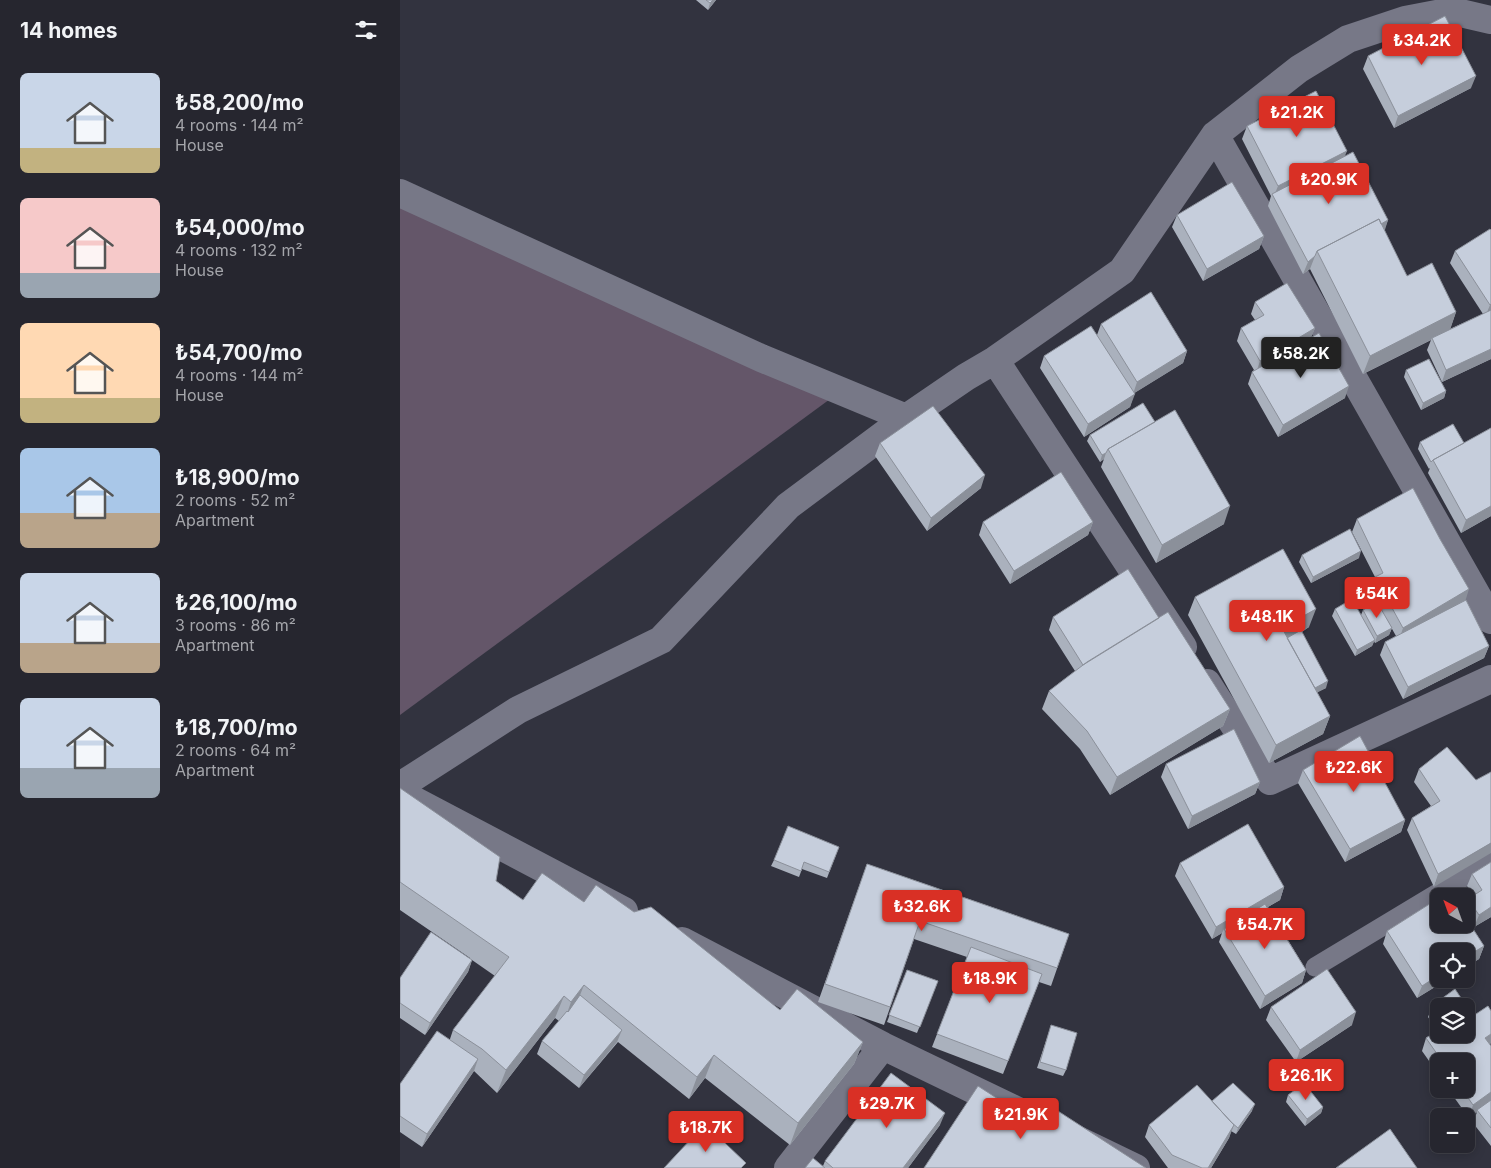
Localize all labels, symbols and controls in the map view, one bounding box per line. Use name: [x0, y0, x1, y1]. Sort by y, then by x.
icon: filters: [352, 16, 380, 44]
text: 14 homes: [20, 18, 118, 43]
pin: ₺34.2K: [1381, 23, 1463, 66]
text: ₺34.2K: [1393, 30, 1451, 50]
text: ₺58,200/mo: [175, 90, 304, 115]
icon: home: [60, 93, 120, 153]
pin: ₺21.2K: [1256, 96, 1338, 138]
text: ₺21.2K: [1270, 102, 1324, 122]
text: 4 rooms · 144 m²: [175, 115, 304, 135]
text: House: [175, 135, 224, 155]
pin: ₺20.9K: [1288, 162, 1370, 205]
text: ₺20.9K: [1300, 169, 1358, 189]
text: ₺54,000/mo: [175, 215, 305, 240]
icon: home: [60, 218, 120, 278]
text: 4 rooms · 132 m²: [175, 240, 303, 260]
text: House: [175, 260, 224, 280]
pin: ₺58.2K: [1260, 336, 1342, 379]
text: ₺54,700/mo: [175, 340, 302, 365]
icon: home: [60, 343, 120, 403]
text: ₺58.2K: [1272, 343, 1330, 363]
text: 4 rooms · 144 m²: [175, 365, 304, 385]
text: House: [175, 385, 224, 405]
text: ₺18,900/mo: [175, 465, 300, 490]
icon: home: [60, 468, 120, 528]
text: 2 rooms · 52 m²: [175, 490, 295, 510]
text: Apartment: [175, 510, 255, 530]
pin: ₺54K: [1347, 576, 1407, 619]
text: ₺54K: [1356, 583, 1398, 603]
text: ₺26,100/mo: [175, 590, 297, 615]
icon: home: [60, 593, 120, 653]
pin: ₺48.1K: [1226, 600, 1308, 642]
text: ₺48.1K: [1240, 606, 1294, 626]
text: 3 rooms · 86 m²: [175, 615, 296, 635]
text: Apartment: [175, 635, 255, 655]
text: ₺18,700/mo: [175, 715, 298, 740]
icon: home: [60, 718, 120, 778]
text: 2 rooms · 64 m²: [175, 740, 296, 760]
pin: ₺22.6K: [1313, 750, 1395, 793]
text: ₺22.6K: [1325, 757, 1383, 777]
text: Apartment: [175, 760, 255, 780]
north arrow: [1430, 888, 1475, 932]
map controls: [1430, 888, 1475, 1153]
pin: ₺32.6K: [881, 890, 963, 932]
text: ₺32.6K: [893, 896, 951, 916]
pin: ₺54.7K: [1224, 908, 1306, 950]
text: ₺54.7K: [1237, 914, 1293, 934]
button: locate: [1430, 943, 1475, 988]
pin: ₺18.9K: [949, 962, 1031, 1004]
text: ₺18.9K: [963, 968, 1017, 988]
button: layers: [1430, 998, 1475, 1043]
button: +: [1430, 1053, 1475, 1098]
pin: ₺26.1K: [1265, 1058, 1347, 1101]
text: ₺26.1K: [1280, 1065, 1332, 1085]
pin: ₺29.7K: [846, 1086, 928, 1129]
text: ₺29.7K: [859, 1093, 915, 1113]
pin: ₺21.9K: [980, 1098, 1062, 1140]
text: ₺21.9K: [994, 1104, 1048, 1124]
button: −: [1430, 1108, 1475, 1153]
pin: ₺18.7K: [665, 1110, 747, 1153]
text: ₺18.7K: [679, 1117, 733, 1137]

